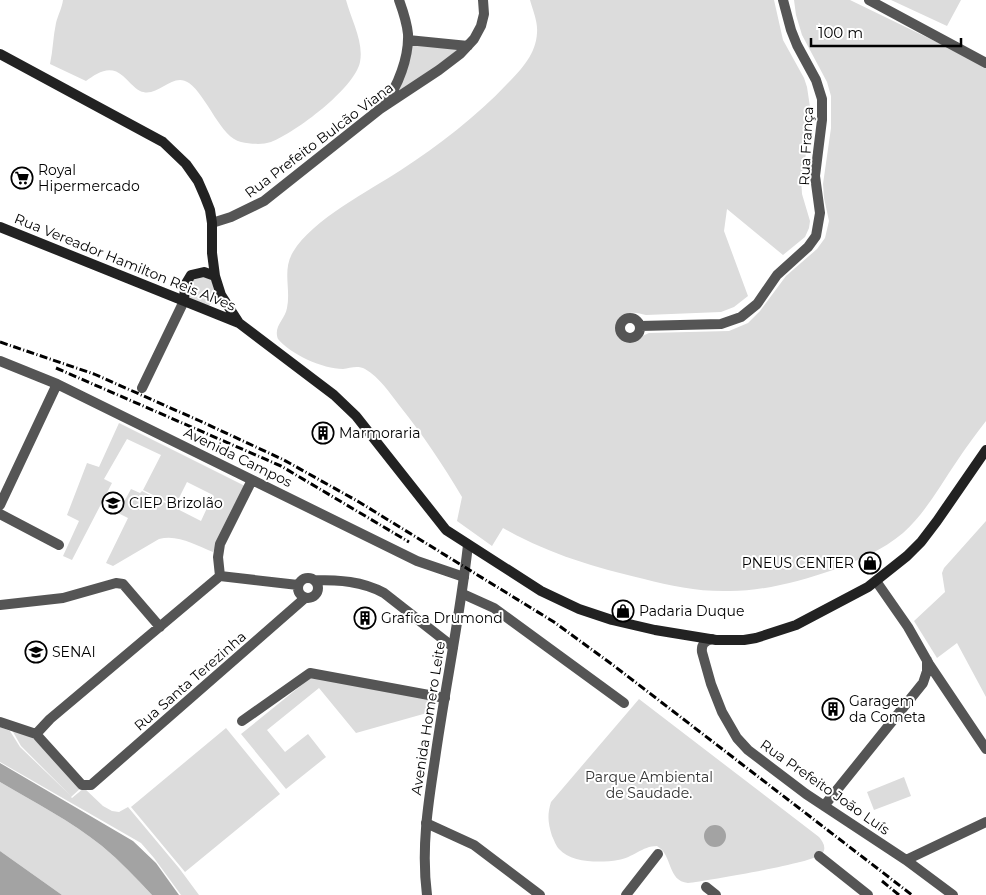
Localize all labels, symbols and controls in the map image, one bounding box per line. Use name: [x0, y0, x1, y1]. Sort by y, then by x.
scale bar: [811, 15, 961, 47]
text: 100 m: [818, 23, 863, 42]
street label: Rua Prefeito Bulcão Viana: [241, 78, 397, 202]
street label: Rua França: [795, 106, 817, 186]
place label: Royal Hipermercado: [38, 161, 140, 195]
supermarket icon: Royal Hipermercado: [10, 166, 34, 190]
street label: Rua Vereador Hamilton Reis Alves: [12, 209, 238, 315]
building icon: Marmoraria: [311, 421, 335, 445]
street label: Avenida Campos: [181, 423, 295, 491]
place label: Marmoraria: [339, 424, 421, 442]
school or university icon: CIEP Brizolão: [101, 491, 125, 515]
place label: CIEP Brizolão: [129, 494, 223, 512]
shop icon: PNEUS CENTER: [858, 551, 882, 575]
place label: PNEUS CENTER: [742, 554, 854, 572]
shop icon: Padaria Duque: [611, 599, 635, 623]
place label: Padaria Duque: [639, 602, 744, 620]
building icon: Grafica Drumond: [353, 606, 377, 630]
place label: Grafica Drumond: [381, 609, 503, 627]
street label: Rua Santa Terezinha: [130, 627, 250, 735]
school or university icon: SENAI: [24, 640, 48, 664]
street label: Avenida Homero Leite: [407, 640, 449, 796]
place label: SENAI: [52, 643, 96, 661]
place label: Garagem da Cometa: [849, 692, 926, 726]
building icon: Garagem da Cometa: [821, 697, 845, 721]
street label: Rua Prefeito João Luís: [757, 735, 893, 839]
park label: Parque Ambiental de Saudade.: [585, 768, 713, 802]

